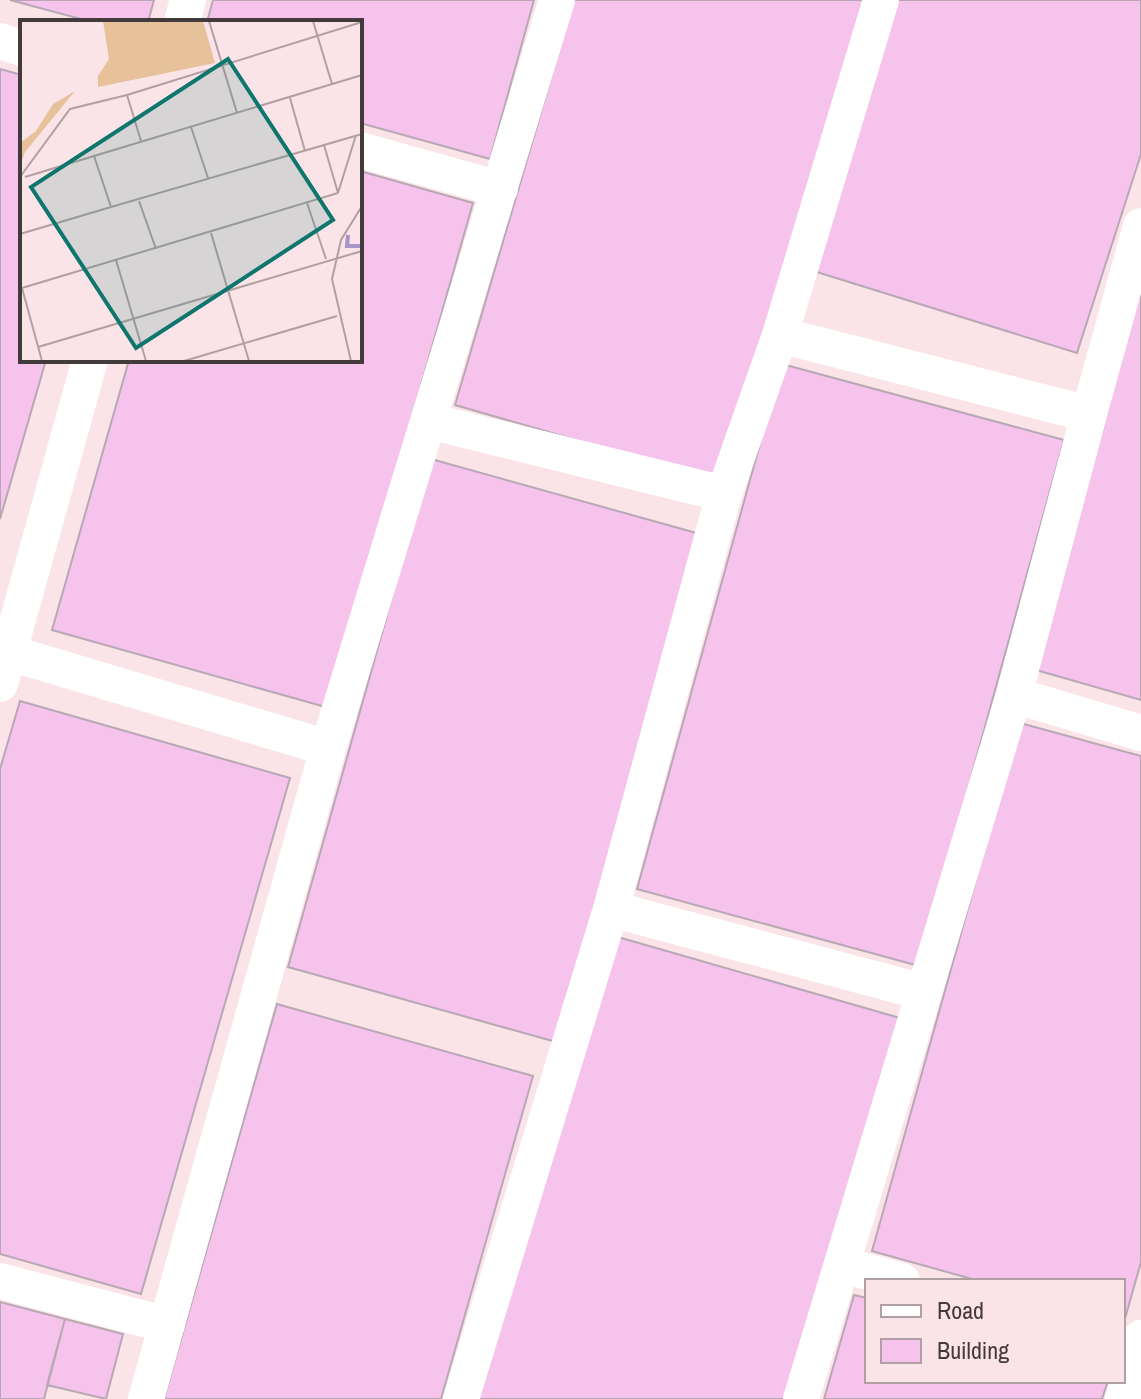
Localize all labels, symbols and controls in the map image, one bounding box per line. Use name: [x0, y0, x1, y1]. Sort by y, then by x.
inset map: [20, 20, 362, 362]
legend: [865, 1279, 1125, 1383]
text: Road: [937, 1294, 984, 1326]
text: Building: [937, 1334, 1009, 1366]

